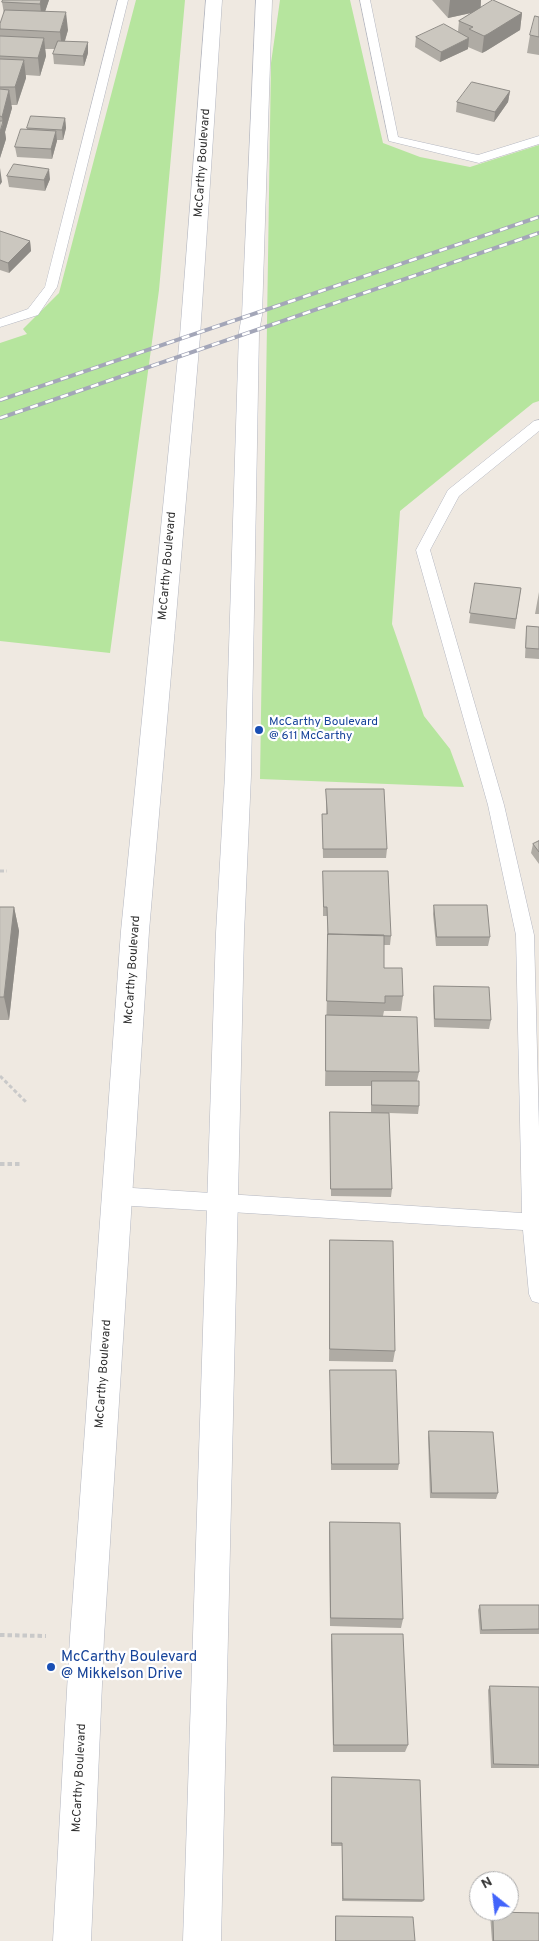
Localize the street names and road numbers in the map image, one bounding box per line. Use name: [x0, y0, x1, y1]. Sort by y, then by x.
street label: McCarthy Boulevard: [192, 108, 214, 218]
street label: McCarthy Boulevard: [156, 511, 180, 621]
street label: McCarthy Boulevard: [122, 915, 144, 1025]
street label: McCarthy Boulevard: [93, 1319, 115, 1429]
street label: McCarthy Boulevard: [70, 1723, 90, 1833]

